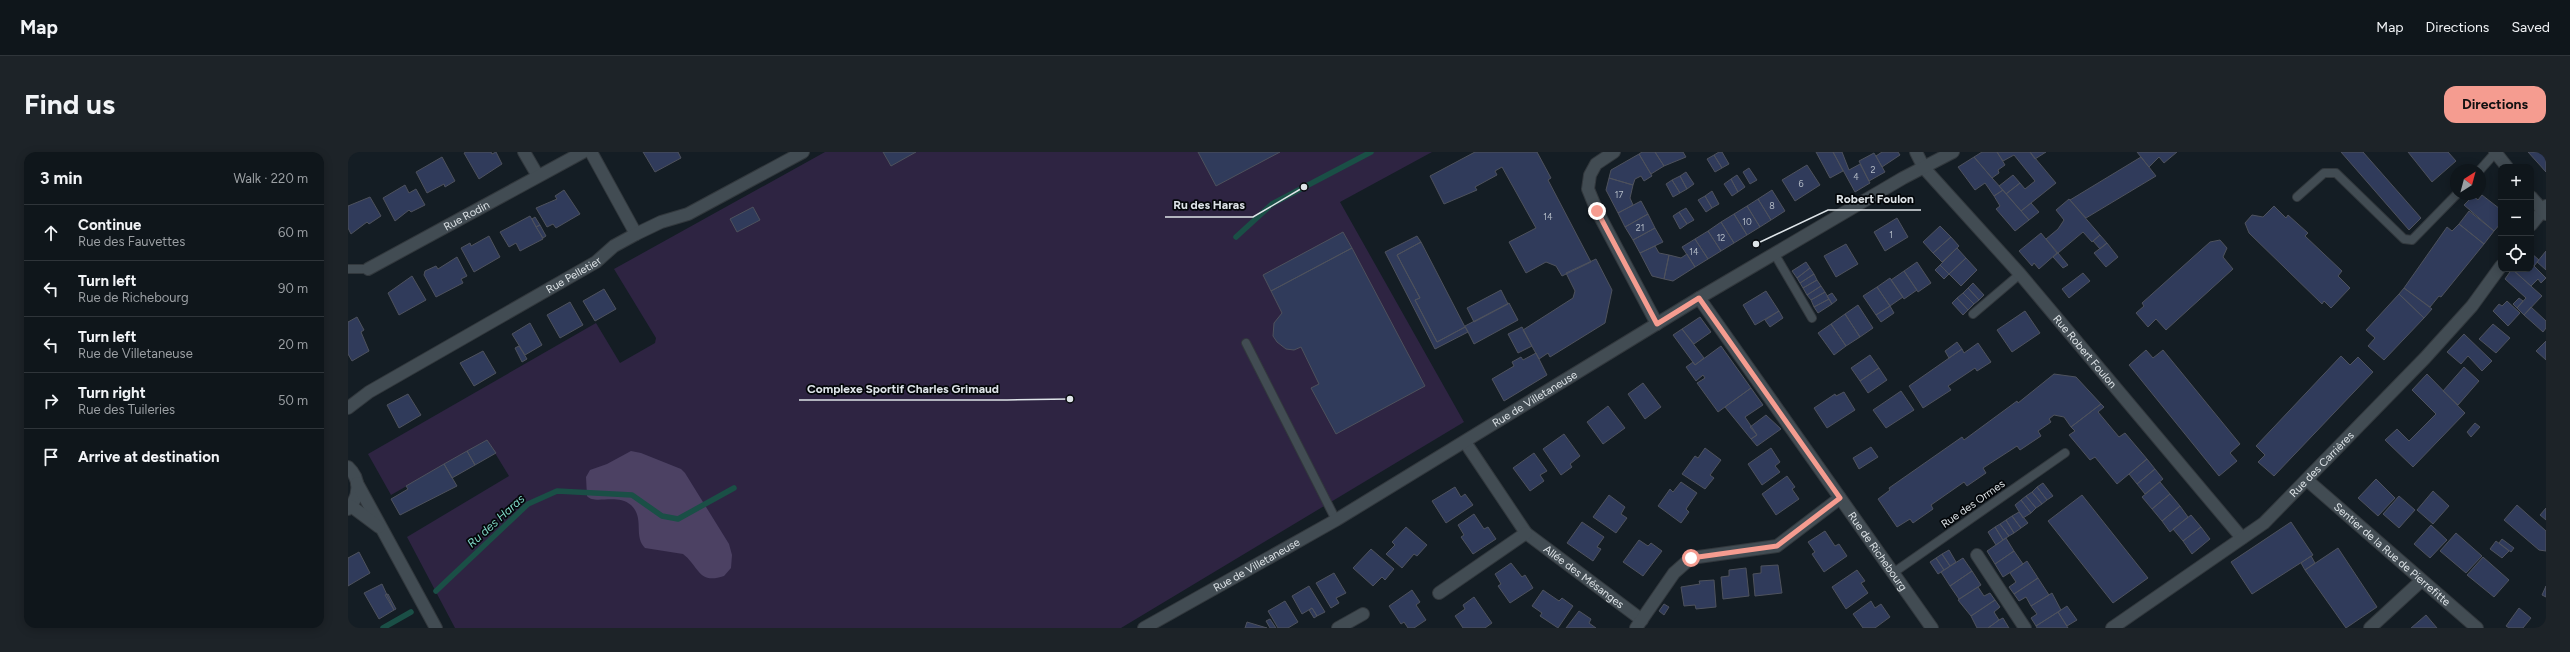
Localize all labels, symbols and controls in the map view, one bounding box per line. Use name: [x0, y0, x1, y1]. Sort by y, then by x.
text: Map: [20, 16, 58, 39]
text: Map: [2376, 19, 2404, 36]
text: Directions: [2426, 19, 2489, 36]
text: Saved: [2511, 19, 2550, 36]
button: Directions: [2444, 86, 2546, 123]
text: Find us: [24, 87, 115, 121]
house number: 2: [1870, 164, 1876, 175]
north arrow: [2450, 164, 2486, 200]
map controls: [2498, 164, 2534, 272]
button: +: [2498, 164, 2534, 200]
text: 3 min: [40, 168, 82, 188]
text: Walk · 220 m: [233, 171, 308, 186]
house number: 4: [1853, 171, 1859, 182]
house number: 6: [1798, 178, 1804, 189]
callout: Robert Foulon: [1828, 186, 1921, 210]
house number: 17: [1615, 189, 1623, 200]
text: Robert Foulon: [1836, 192, 1914, 206]
callout: Ru des Haras: [1165, 193, 1253, 217]
street label: Rue Rodin: [441, 198, 492, 233]
text: Ru des Haras: [1173, 198, 1245, 212]
house number: 8: [1769, 200, 1775, 211]
button: −: [2498, 200, 2534, 236]
route end: [1588, 202, 1606, 220]
house number: 14: [1543, 211, 1553, 222]
text: Continue: [78, 216, 141, 234]
house number: 10: [1742, 216, 1752, 227]
icon: ahead: [40, 222, 62, 244]
house number: 21: [1636, 222, 1644, 233]
text: 60 m: [278, 225, 308, 240]
house number: 1: [1889, 229, 1893, 240]
house number: 12: [1717, 232, 1725, 243]
text: Rue des Fauvettes: [78, 234, 185, 249]
button: locate: [2498, 236, 2534, 272]
house number: 14: [1689, 246, 1699, 257]
street label: Rue Pelletier: [544, 254, 604, 296]
text: Turn left: [78, 272, 136, 290]
icon: left: [40, 278, 62, 300]
text: 90 m: [278, 281, 308, 296]
text: Rue de Richebourg: [78, 290, 189, 305]
street label: Rue Robert Foulon: [2051, 312, 2119, 391]
text: Turn left: [78, 328, 136, 346]
icon: left: [40, 334, 62, 356]
text: 20 m: [278, 337, 308, 352]
text: Rue de Villetaneuse: [78, 346, 193, 361]
street label: Rue de Villetaneuse: [1490, 368, 1579, 429]
callout: Complexe Sportif Charles Grimaud: [799, 376, 1007, 400]
text: Complexe Sportif Charles Grimaud: [807, 382, 999, 396]
text: Turn right: [78, 384, 146, 402]
icon: right: [40, 390, 62, 412]
text: 50 m: [278, 393, 308, 408]
text: Rue des Tuileries: [78, 402, 175, 417]
street label: Rue des Carrières: [2287, 429, 2356, 500]
icon: arrive: [40, 446, 62, 468]
text: Arrive at destination: [78, 448, 219, 466]
street label: Rue des Ormes: [1939, 477, 2007, 531]
water label: Ru des Haras: [464, 491, 528, 550]
street label: Sentier de la Rue de Pierrefitte: [2331, 500, 2453, 608]
street label: Rue de Richebourg: [1845, 509, 1910, 593]
street label: Rue de Villetaneuse: [1211, 535, 1302, 594]
street label: Allée des Mésanges: [1541, 542, 1627, 611]
route start: [1682, 549, 1700, 567]

